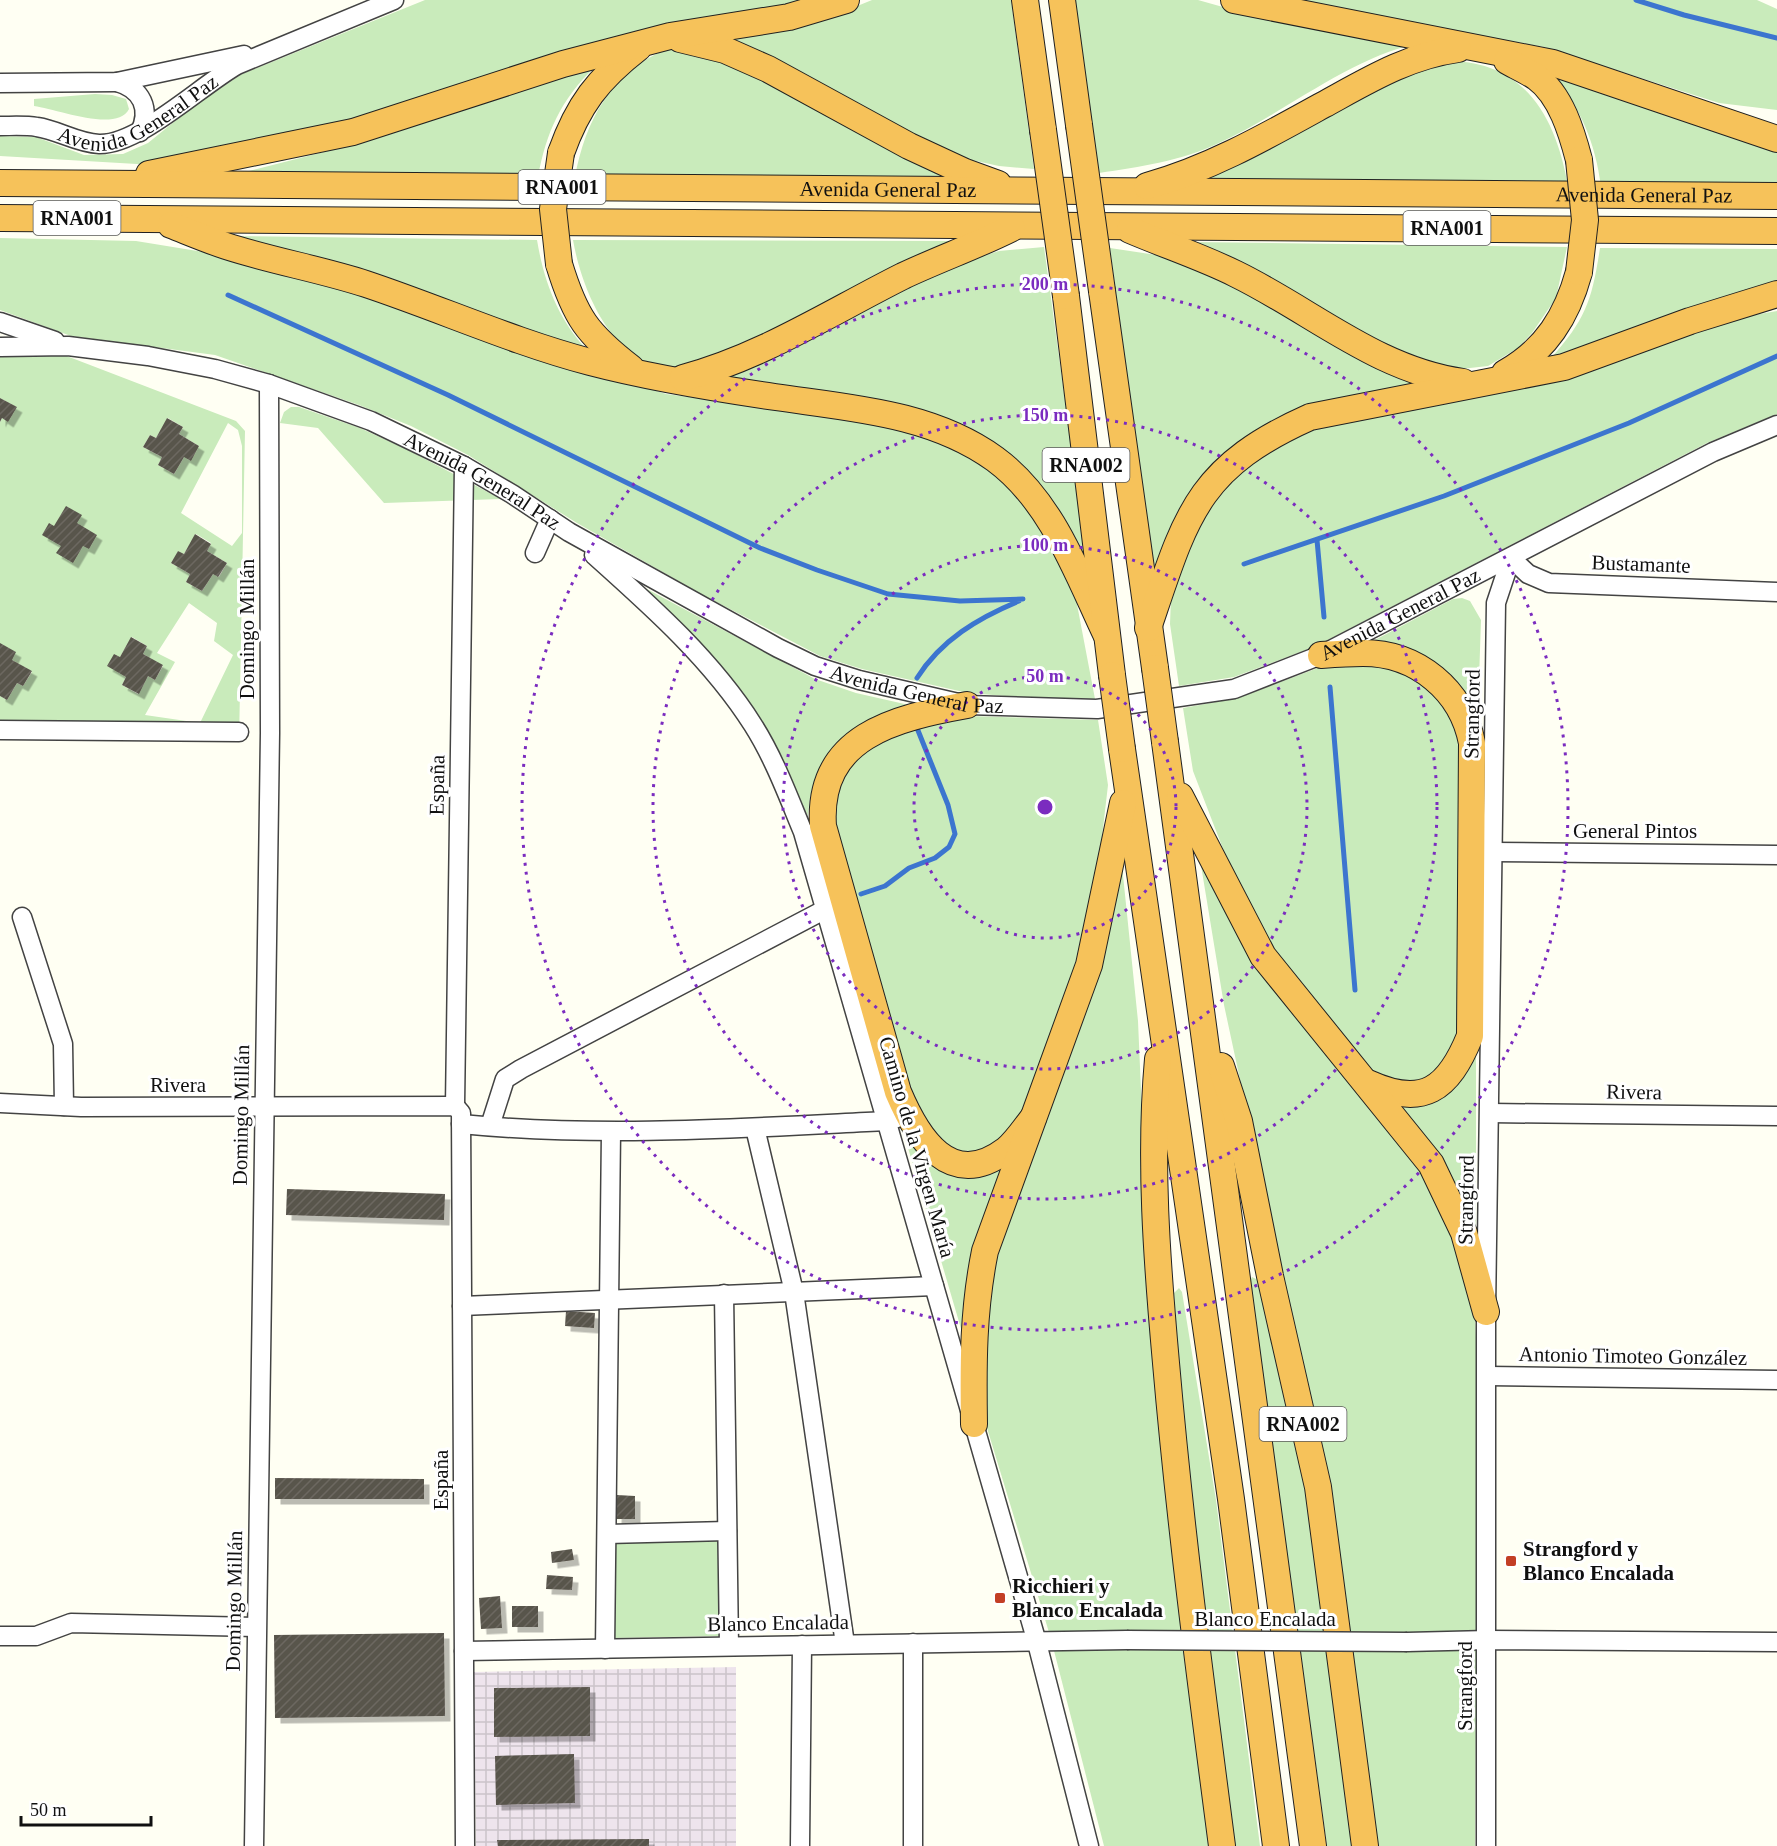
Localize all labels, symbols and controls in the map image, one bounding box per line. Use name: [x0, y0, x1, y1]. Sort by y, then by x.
street label: Avenida General Paz: [54, 69, 223, 156]
road number: RNA001: [518, 170, 606, 204]
street label: Avenida General Paz: [799, 177, 977, 202]
street label: Avenida General Paz: [1555, 182, 1733, 208]
road number: RNA001: [34, 201, 121, 235]
road number: RNA001: [1404, 211, 1490, 245]
text: 200 m: [1022, 274, 1068, 294]
text: 150 m: [1022, 405, 1068, 425]
street label: Avenida General Paz: [400, 427, 565, 535]
road number: RNA002: [1042, 448, 1130, 482]
text: 100 m: [1022, 535, 1068, 555]
street label: Bustamante: [1591, 550, 1691, 578]
street label: Domingo Millán: [235, 558, 259, 699]
street label: Avenida General Paz: [1316, 563, 1484, 665]
street label: Avenida General Paz: [827, 660, 1004, 718]
text: 50 m: [1026, 666, 1064, 686]
street label: Strangford: [1459, 668, 1485, 759]
street label: España: [424, 754, 450, 816]
centre of rings: [1035, 797, 1055, 817]
street label: General Pintos: [1573, 819, 1697, 843]
street label: Camino de la Virgen María: [874, 1034, 960, 1261]
street label: Domingo Millán: [228, 1044, 254, 1185]
street label: Rivera: [150, 1073, 207, 1097]
street label: Rivera: [1606, 1080, 1663, 1104]
street label: Strangford: [1453, 1154, 1479, 1245]
street label: Antonio Timoteo González: [1518, 1342, 1748, 1370]
road number: RNA002: [1260, 1407, 1346, 1441]
street label: España: [429, 1449, 453, 1510]
street label: Domingo Millán: [221, 1530, 247, 1671]
place label: Strangford y Blanco Encalada: [1523, 1537, 1675, 1585]
marker: Strangford y Blanco Encalada: [1504, 1554, 1518, 1568]
place label: Ricchieri y Blanco Encalada: [1012, 1574, 1164, 1622]
marker: Ricchieri y Blanco Encalada: [993, 1591, 1007, 1605]
street label: Blanco Encalada: [1194, 1607, 1337, 1631]
street label: Blanco Encalada: [707, 1610, 850, 1636]
street label: Strangford: [1453, 1641, 1477, 1731]
scale bar: [21, 1789, 152, 1827]
text: 50 m: [30, 1800, 67, 1820]

